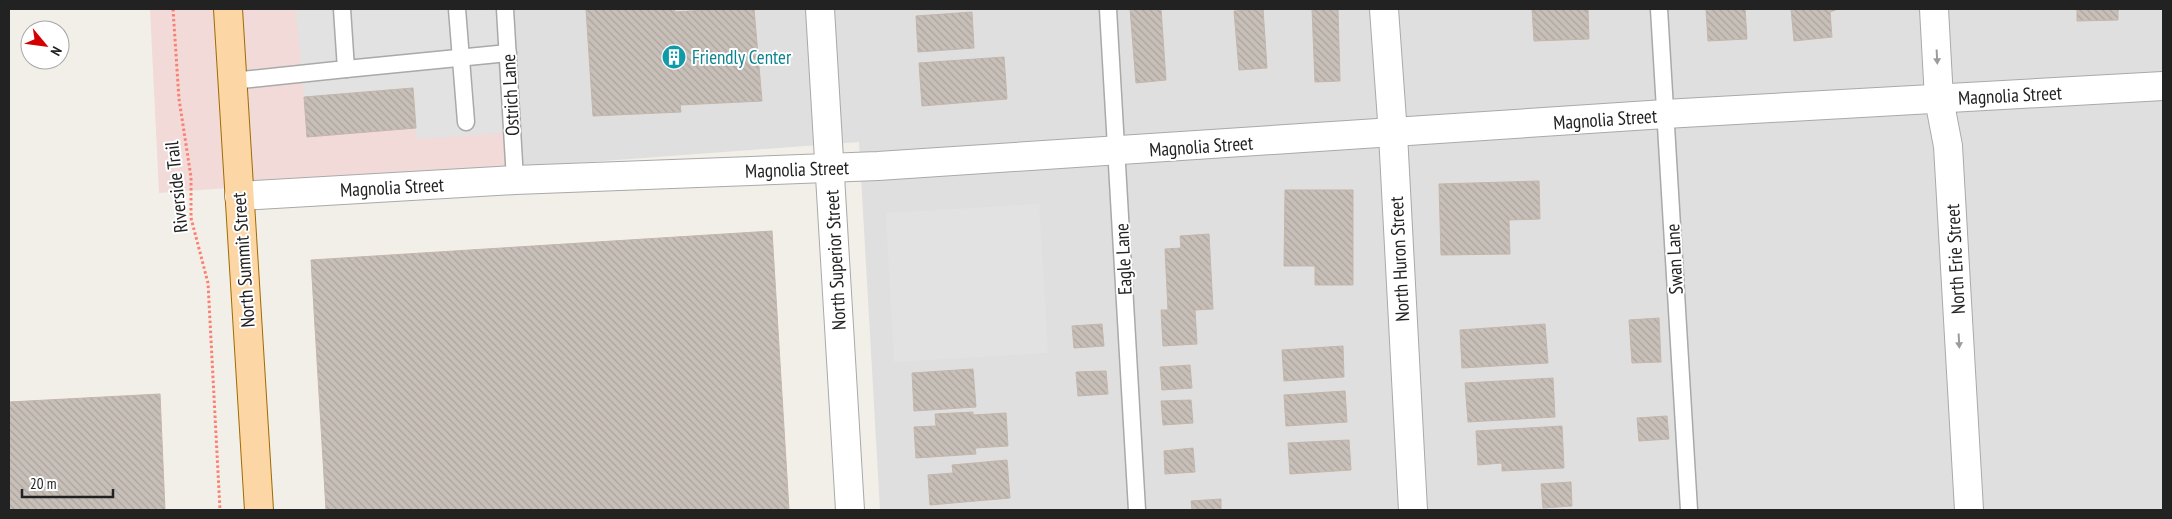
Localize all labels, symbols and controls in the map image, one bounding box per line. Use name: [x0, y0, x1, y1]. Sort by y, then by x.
north arrow: [20, 20, 70, 70]
text: N: [47, 44, 66, 59]
building icon: Friendly Center: [661, 44, 687, 70]
place label: Friendly Center: [692, 45, 792, 69]
one-way arrow: [1934, 50, 1942, 66]
street label: Ostrich Lane: [496, 53, 524, 137]
street label: Magnolia Street: [1957, 80, 2063, 110]
street label: Magnolia Street: [1552, 103, 1658, 135]
street label: Magnolia Street: [1148, 130, 1254, 162]
street label: Riverside Trail: [159, 139, 193, 234]
street label: Magnolia Street: [745, 155, 850, 183]
street label: Magnolia Street: [339, 172, 445, 202]
street label: North Superior Street: [819, 189, 851, 331]
street label: North Summit Street: [226, 191, 260, 328]
street label: North Huron Street: [1384, 195, 1414, 322]
street label: North Erie Street: [1940, 202, 1970, 315]
street label: Eagle Lane: [1109, 222, 1137, 295]
street label: Swan Lane: [1660, 223, 1688, 295]
one-way arrow: [1956, 333, 1964, 349]
scale bar: [22, 466, 114, 498]
text: 20 m: [30, 474, 56, 493]

